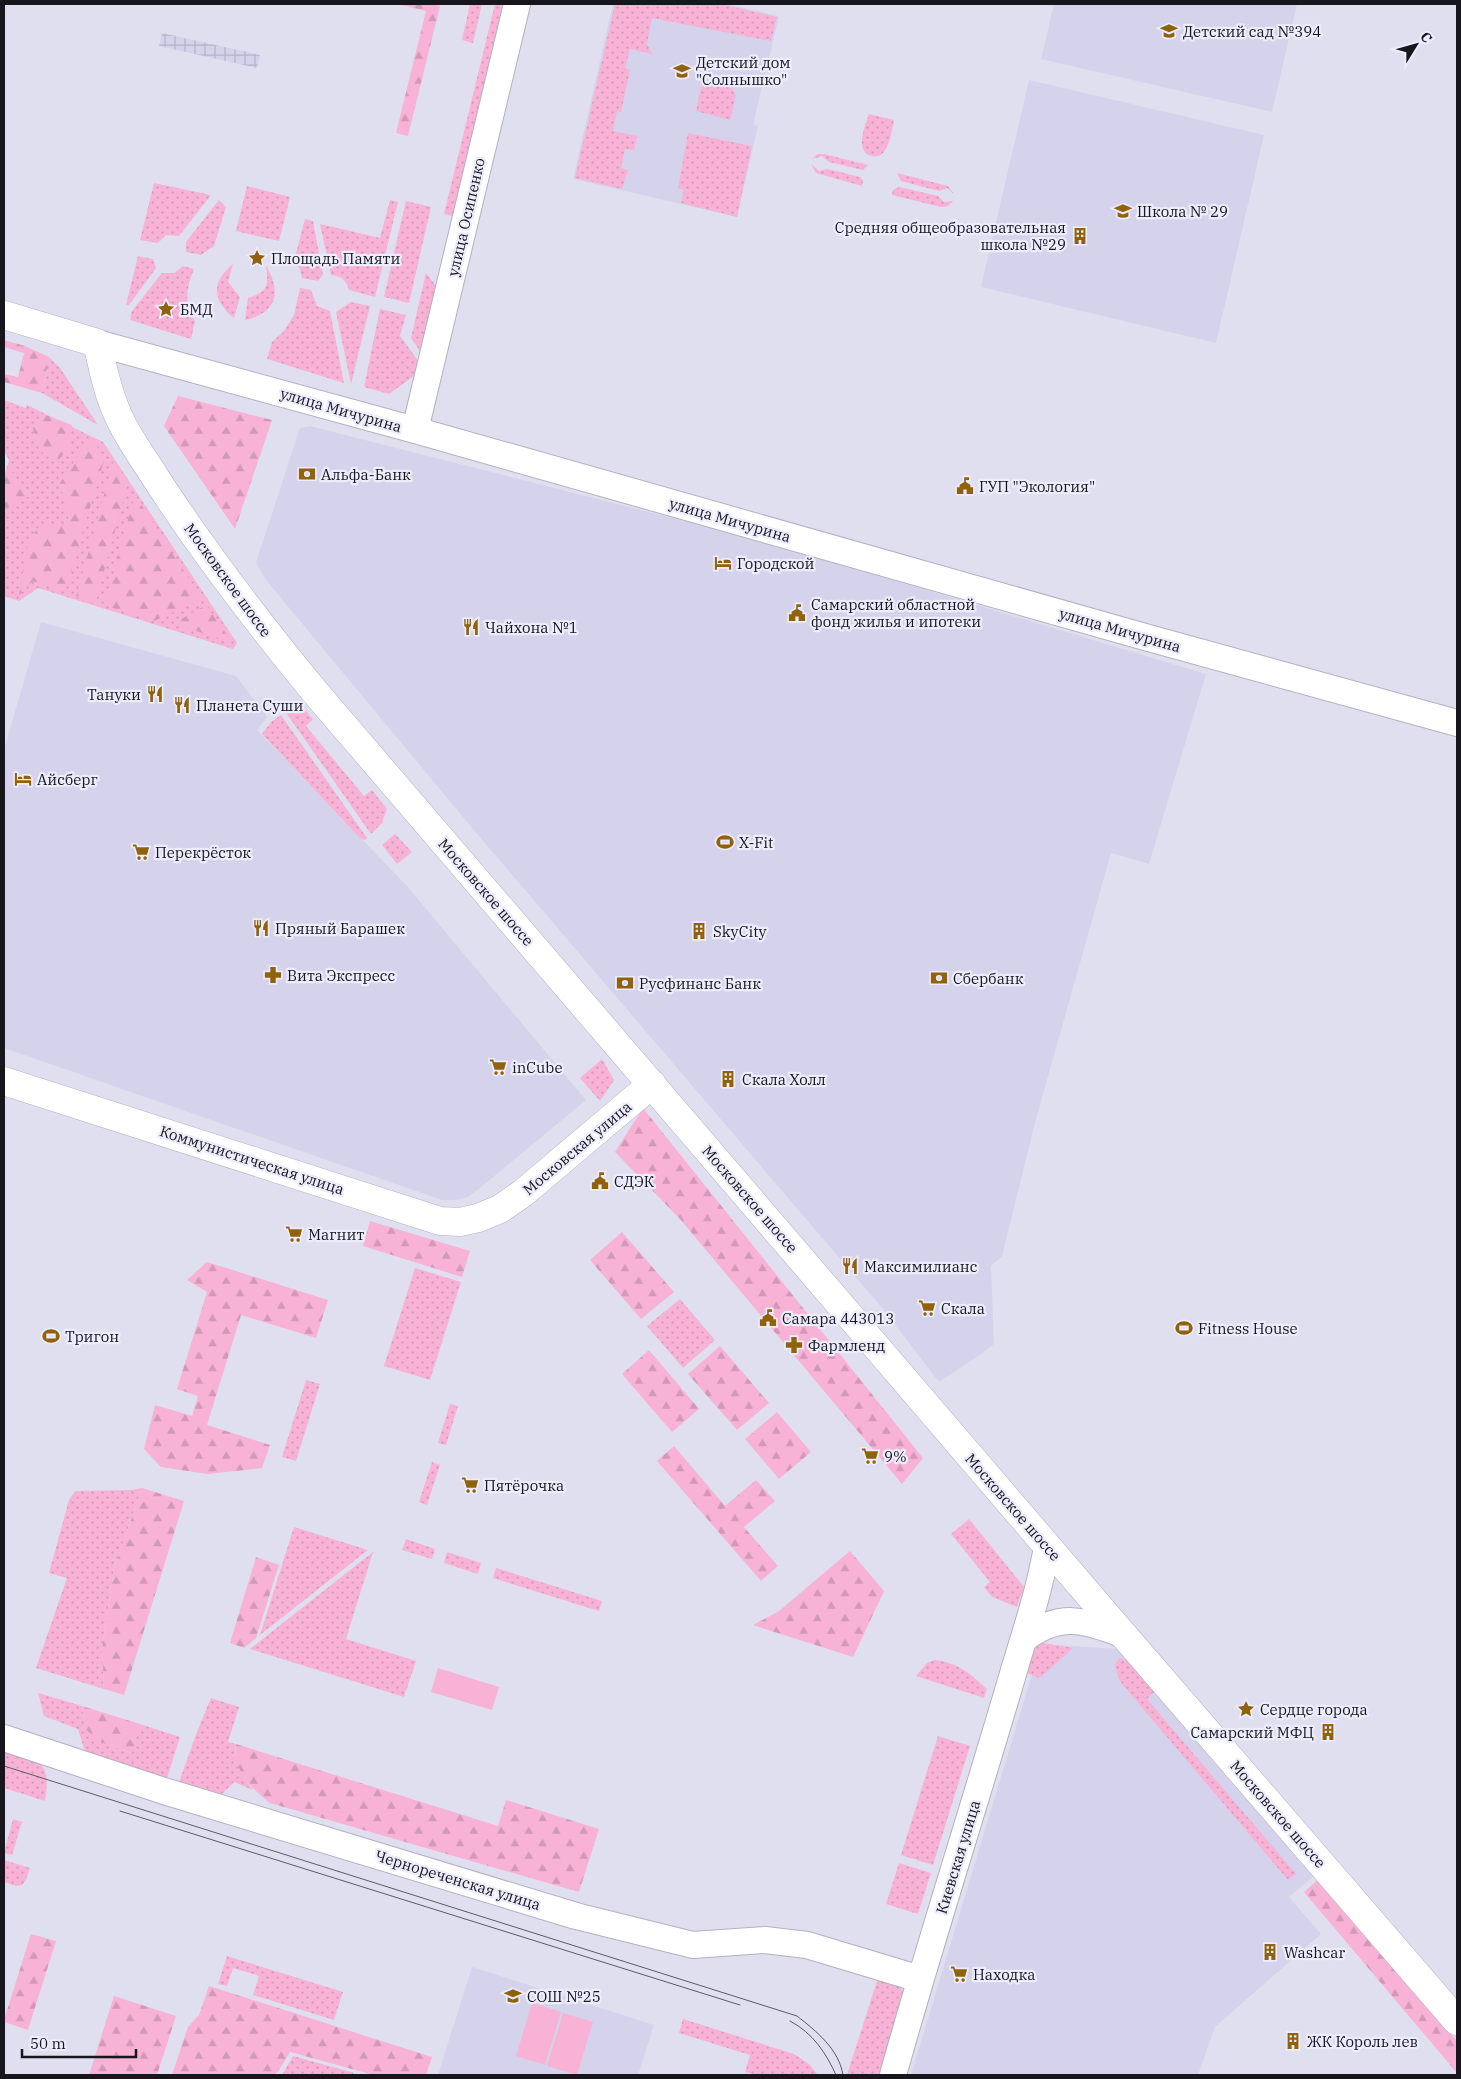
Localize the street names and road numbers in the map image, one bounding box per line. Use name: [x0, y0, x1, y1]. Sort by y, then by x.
street label: улица Осипенко: [443, 156, 489, 278]
street label: улица Мичурина: [278, 384, 404, 436]
street label: улица Мичурина: [667, 494, 793, 546]
street label: Московское шоссе: [180, 519, 276, 641]
street label: улица Мичурина: [1057, 604, 1183, 656]
street label: Московское шоссе: [434, 834, 538, 950]
street label: Московская улица: [519, 1097, 635, 1199]
street label: Коммунистическая улица: [157, 1121, 347, 1199]
street label: Московское шоссе: [698, 1141, 802, 1257]
street label: Московское шоссе: [961, 1449, 1065, 1565]
street label: Московское шоссе: [1226, 1756, 1330, 1872]
street label: Киевская улица: [932, 1798, 984, 1916]
street label: Чернореченская улица: [373, 1846, 543, 1914]

